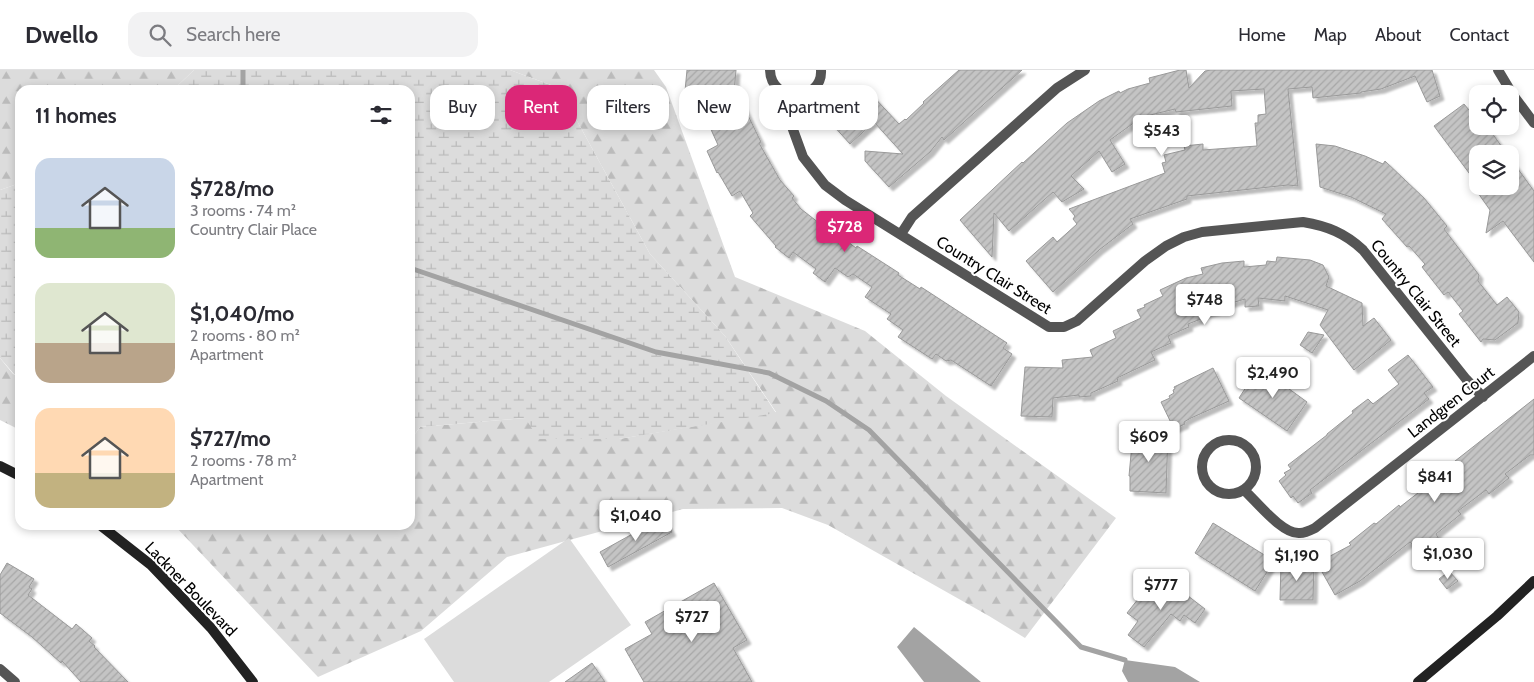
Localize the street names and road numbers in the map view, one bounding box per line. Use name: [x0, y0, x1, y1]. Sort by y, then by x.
street label: Country Clair Street: [933, 232, 1056, 318]
street label: Country Clair Street: [1367, 236, 1465, 351]
street label: Landgren Court: [1404, 362, 1498, 442]
street label: Lackner Boulevard: [141, 538, 241, 640]

